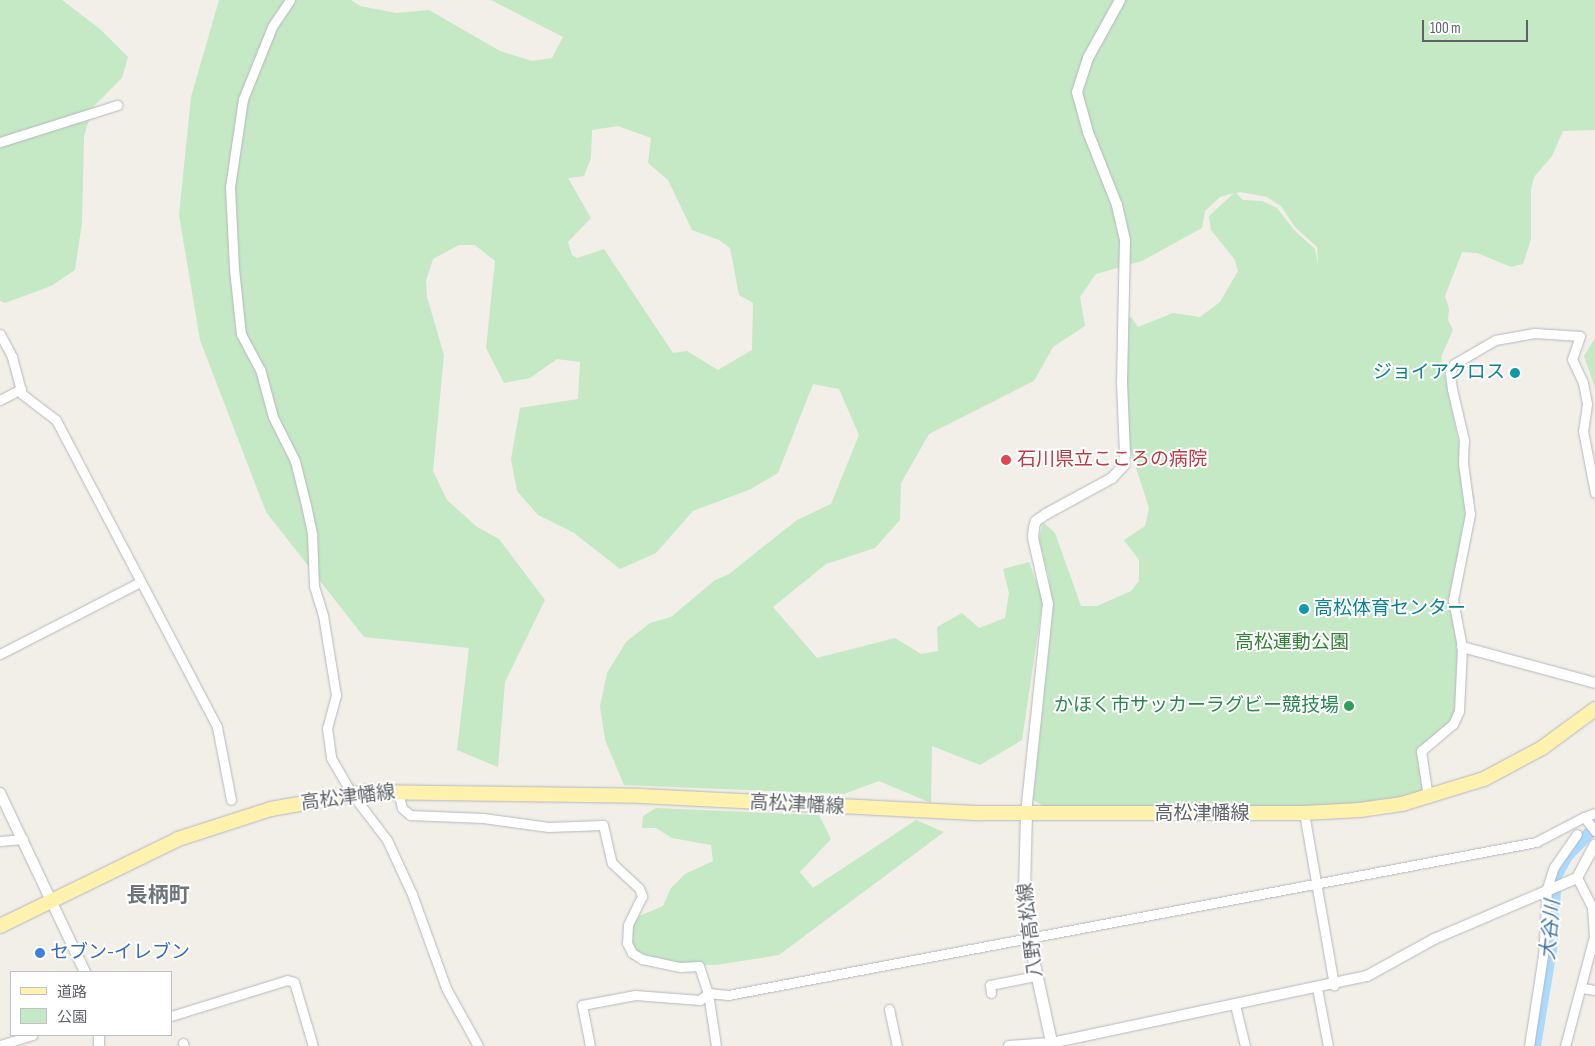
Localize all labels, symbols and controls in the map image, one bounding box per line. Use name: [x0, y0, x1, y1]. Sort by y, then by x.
scale bar: [1425, 10, 1531, 42]
text: 100 m: [1430, 19, 1461, 38]
place label: ジョイアクロス: [1372, 362, 1505, 384]
marker: ジョイアクロス: [1509, 367, 1521, 379]
place label: 石川県立こころの病院: [1017, 449, 1207, 471]
marker: 石川県立こころの病院: [999, 453, 1013, 467]
place label: 高松体育センター: [1314, 598, 1466, 620]
marker: 高松体育センター: [1298, 603, 1310, 615]
park label: 高松運動公園: [1235, 632, 1349, 654]
place label: かほく市サッカーラグビー競技場: [1054, 695, 1339, 717]
marker: かほく市サッカーラグビー競技場: [1343, 700, 1355, 712]
street label: 高松津幡線: [299, 781, 397, 815]
street label: 高松津幡線: [749, 791, 845, 819]
street label: 高松津幡線: [1155, 803, 1249, 825]
street label: 八野高松線: [1014, 881, 1048, 979]
district label: 長柄町: [127, 883, 189, 909]
water label: 大谷川: [1536, 899, 1566, 961]
place label: セブン-イレブン: [50, 942, 190, 964]
marker: セブン-イレブン: [34, 947, 46, 959]
legend: [10, 971, 172, 1036]
text: 道路: [57, 983, 87, 1002]
text: 公園: [57, 1008, 87, 1027]

